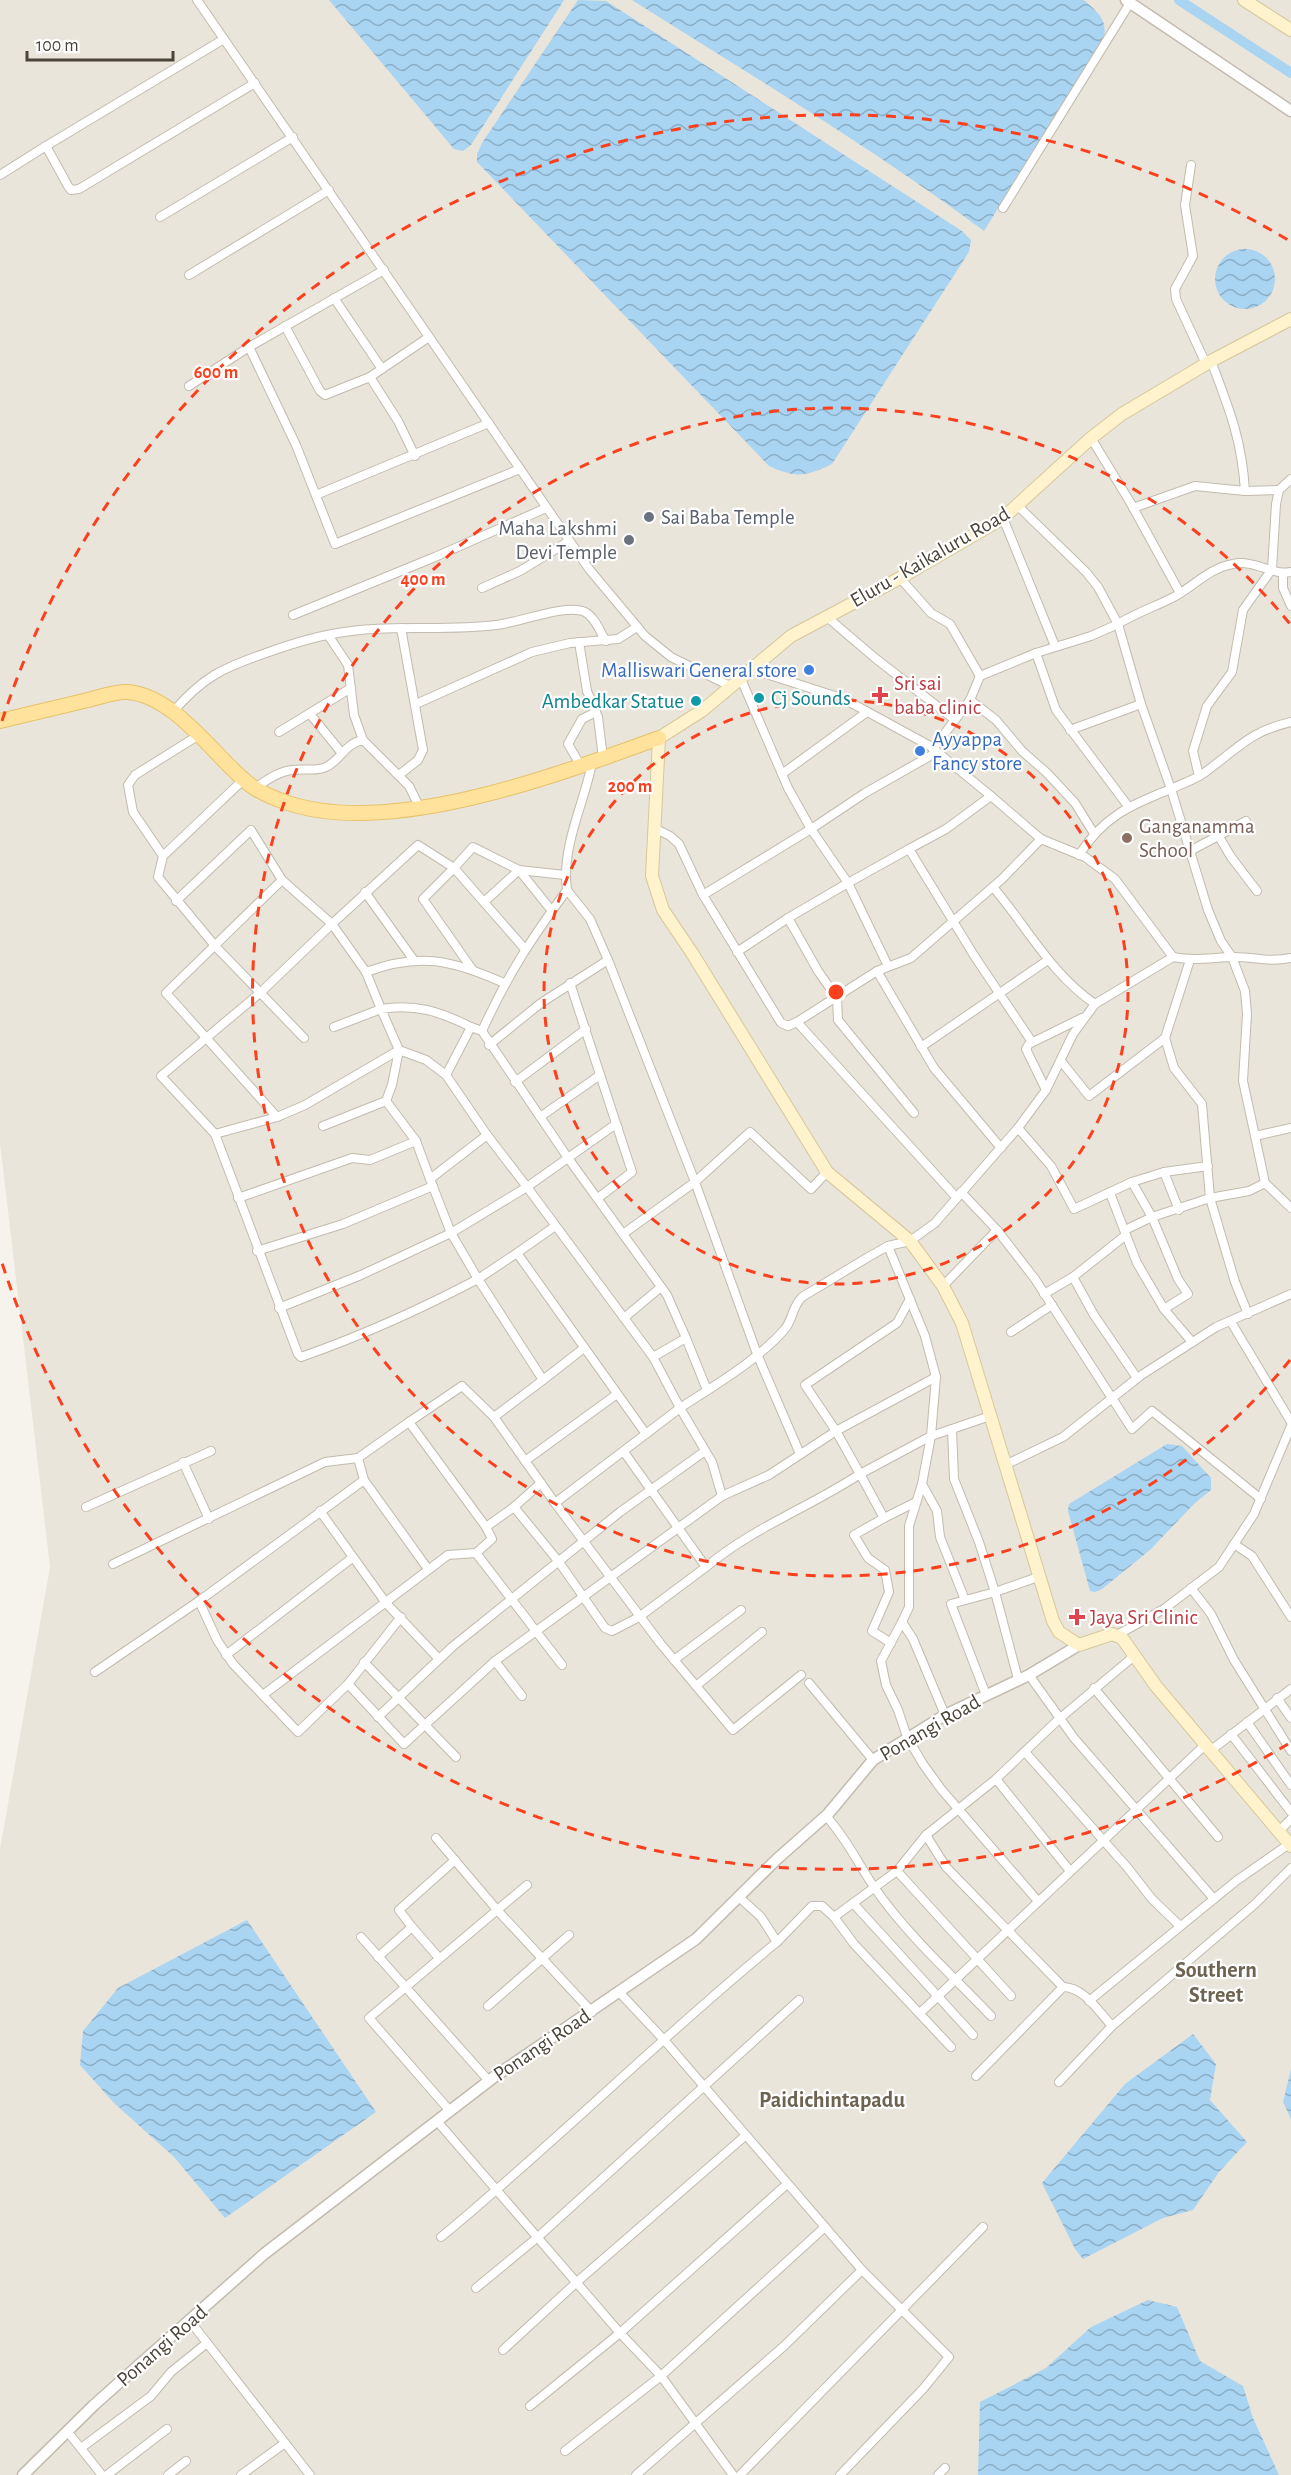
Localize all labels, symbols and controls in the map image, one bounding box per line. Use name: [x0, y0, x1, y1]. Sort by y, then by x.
scale bar: [27, 24, 172, 62]
text: 100 m: [36, 37, 79, 55]
text: 600 m: [194, 364, 238, 382]
street label: Eluru - Kaikaluru Road: [847, 503, 1013, 611]
place label: Sai Baba Temple: [661, 507, 795, 528]
marker: Sai Baba Temple: [642, 510, 656, 524]
place label: Maha Lakshmi Devi Temple: [498, 518, 617, 563]
marker: Maha Lakshmi Devi Temple: [622, 533, 636, 547]
text: 400 m: [400, 571, 446, 589]
place label: Malliswari General store: [601, 660, 797, 681]
marker: Malliswari General store: [802, 663, 816, 677]
place label: Sri sai baba clinic: [894, 673, 981, 718]
marker: Sri sai baba clinic: [871, 686, 889, 704]
place label: Cj Sounds: [771, 688, 851, 709]
place label: Ambedkar Statue: [542, 691, 684, 712]
marker: Cj Sounds: [752, 691, 766, 705]
marker: Ambedkar Statue: [689, 694, 703, 708]
place label: Ayyappa Fancy store: [932, 729, 1022, 774]
marker: Ayyappa Fancy store: [913, 744, 927, 758]
text: 200 m: [608, 778, 652, 796]
place label: Ganganamma School: [1139, 816, 1255, 861]
marker: Ganganamma School: [1120, 831, 1134, 845]
centre of rings: [826, 982, 846, 1002]
place label: Jaya Sri Clinic: [1090, 1607, 1198, 1628]
marker: Jaya Sri Clinic: [1068, 1608, 1086, 1626]
street label: Ponangi Road: [876, 1691, 984, 1765]
district label: Southern Street: [1175, 1959, 1257, 2006]
street label: Ponangi Road: [490, 2005, 594, 2085]
district label: Paidichintapadu: [759, 2089, 905, 2111]
street label: Ponangi Road: [113, 2301, 211, 2391]

